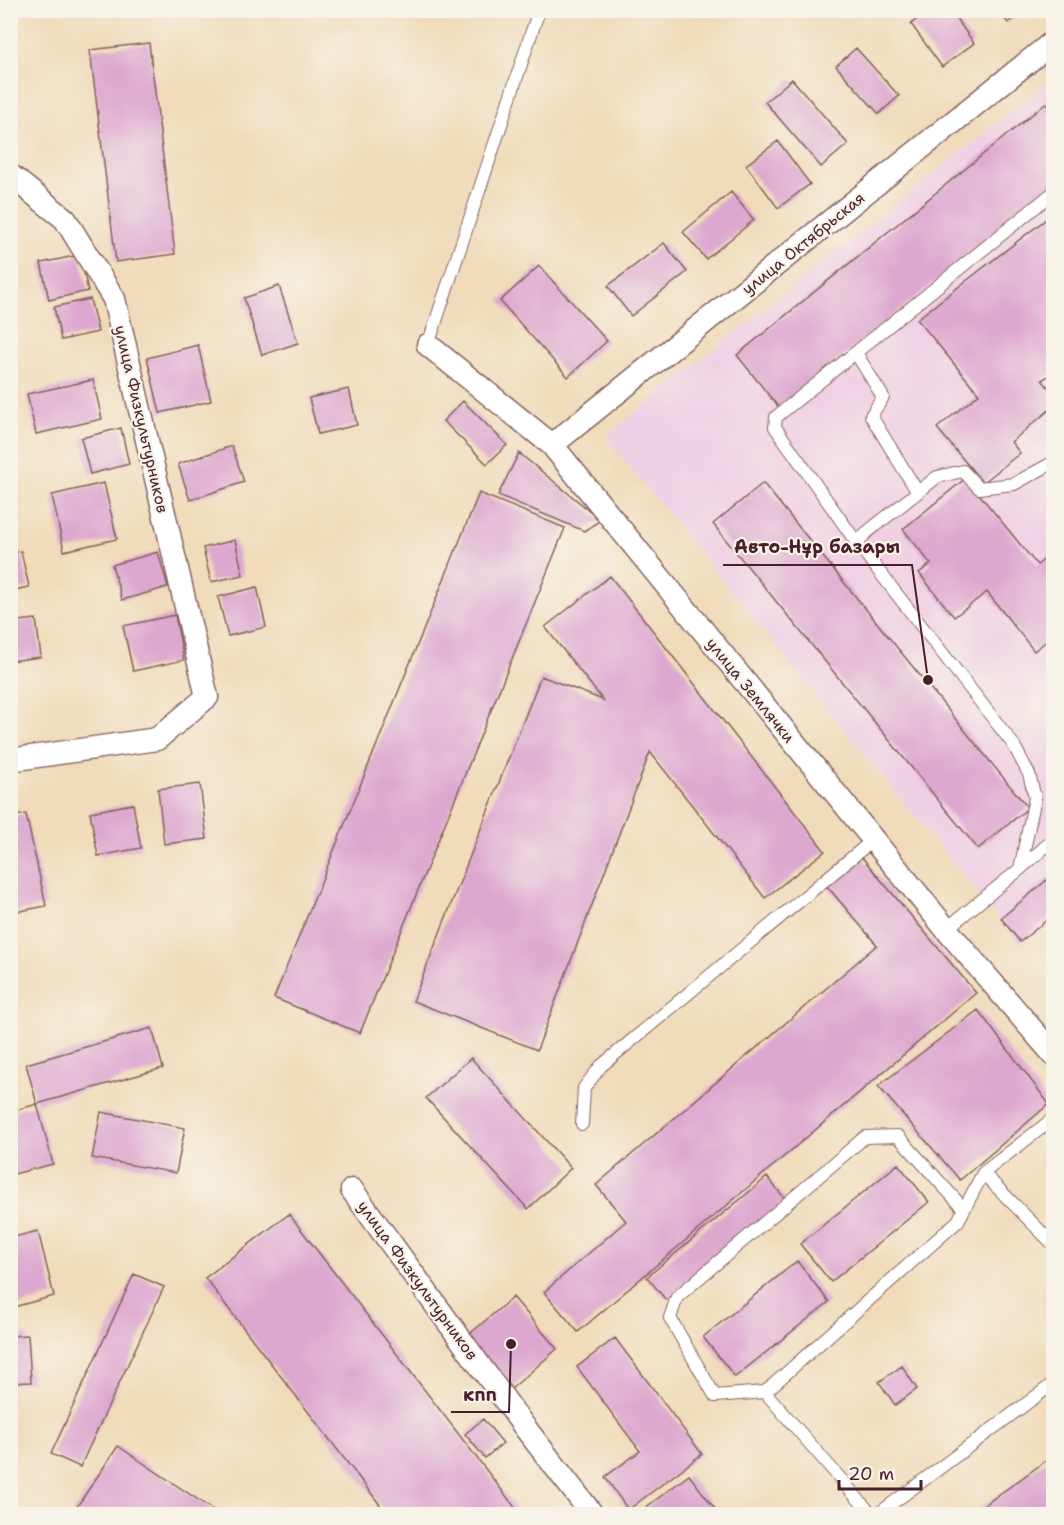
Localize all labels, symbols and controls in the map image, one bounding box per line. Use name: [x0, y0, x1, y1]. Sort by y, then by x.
street label: улица Октябрьская: [738, 187, 869, 299]
street label: улица Физкультурников: [110, 323, 173, 515]
callout: Авто-Нұр базары: [723, 529, 912, 565]
text: Авто-Нұр базары: [734, 535, 900, 559]
street label: улица Землячки: [702, 633, 800, 747]
street label: улица Физкультурников: [353, 1196, 483, 1364]
callout: кпп: [451, 1376, 509, 1412]
text: кпп: [463, 1383, 497, 1407]
scale bar: [839, 1453, 922, 1491]
text: 20 m: [848, 1462, 894, 1486]

